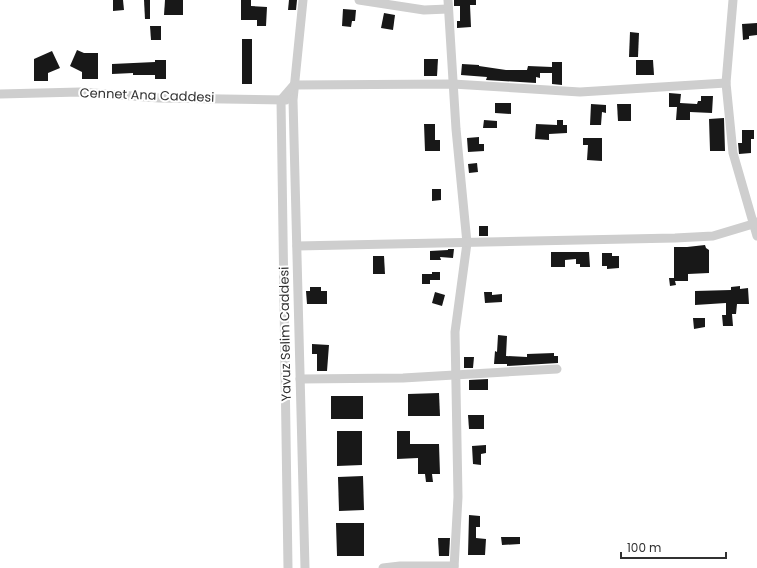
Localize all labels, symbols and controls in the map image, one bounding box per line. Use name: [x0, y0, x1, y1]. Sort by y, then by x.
street label: Cennet Ana Caddesi: [79, 83, 215, 107]
street label: Yavuz Selim Caddesi: [274, 266, 296, 402]
scale bar: [621, 534, 726, 560]
text: 100 m: [627, 539, 661, 556]

